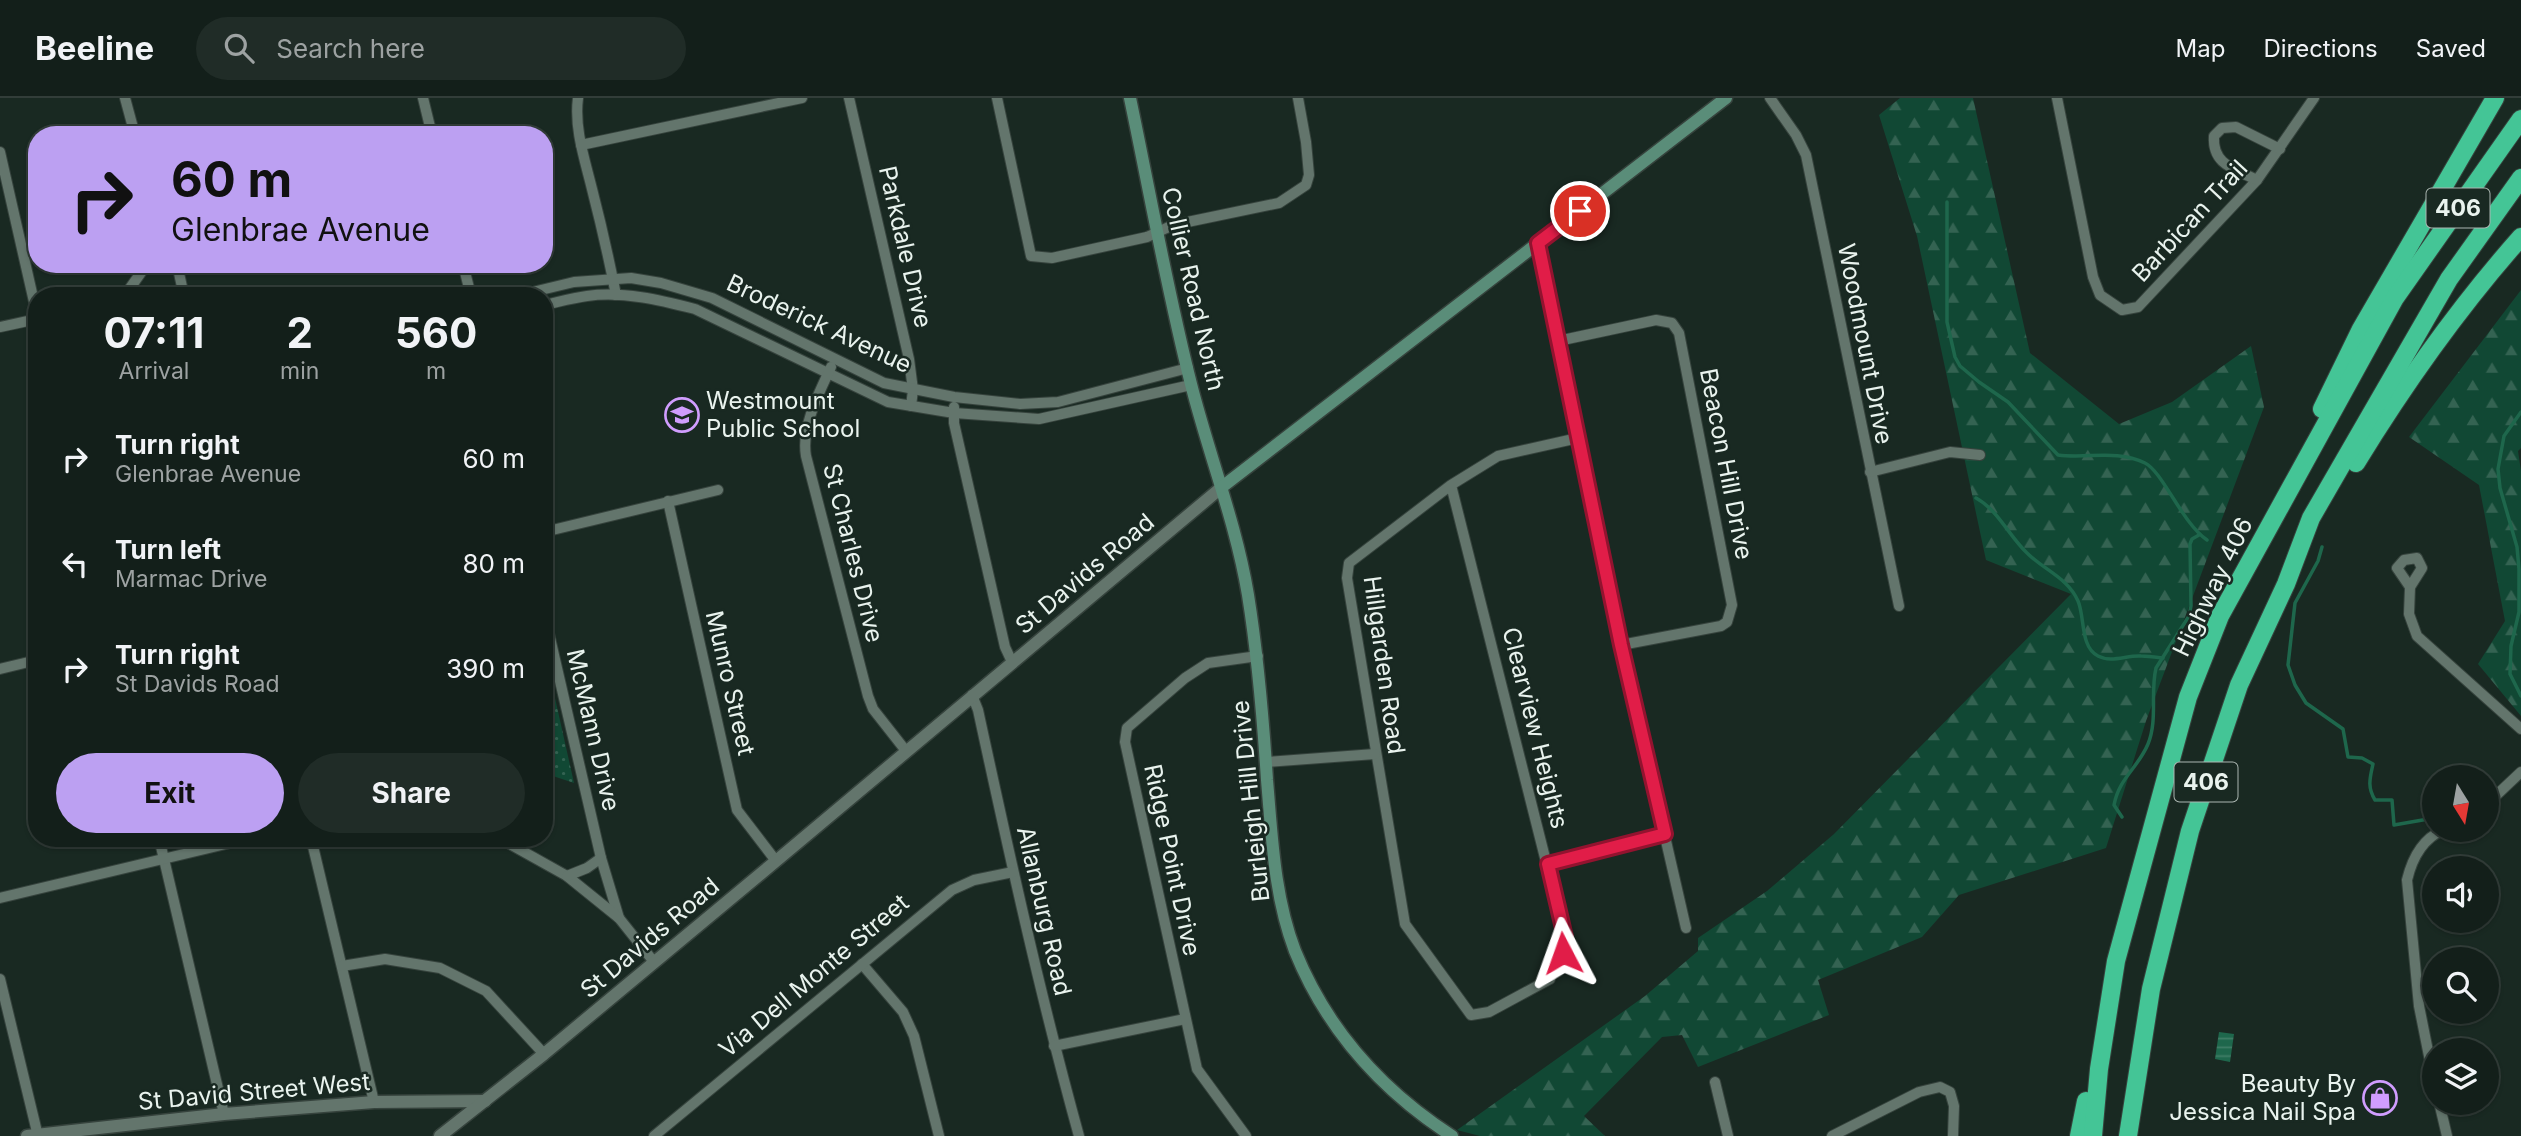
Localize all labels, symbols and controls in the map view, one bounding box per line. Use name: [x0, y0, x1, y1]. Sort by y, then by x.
search box: [196, 17, 686, 80]
text: Beeline: [35, 28, 154, 68]
icon: search: [220, 29, 258, 67]
text: Search here: [276, 33, 425, 64]
text: Map: [2176, 34, 2225, 63]
text: Directions: [2263, 34, 2378, 63]
text: Saved: [2416, 34, 2486, 63]
text: 60 m: [171, 150, 292, 209]
icon: right: [56, 154, 147, 245]
street label: Barbican Trail: [2126, 154, 2253, 287]
street label: Parkdale Drive: [873, 163, 938, 331]
pin: [1550, 181, 1610, 241]
street label: Collier Road North: [1156, 184, 1231, 393]
road number: 406: [2426, 188, 2490, 228]
icon: arrive: [1561, 192, 1599, 230]
text: Glenbrae Avenue: [171, 210, 430, 249]
street label: Woodmount Drive: [1832, 241, 1899, 447]
street label: Broderick Avenue: [722, 268, 916, 379]
text: 07:11: [104, 307, 204, 358]
text: 2: [286, 307, 313, 358]
text: 560: [395, 307, 477, 358]
text: Arrival: [119, 357, 189, 385]
text: min: [280, 357, 319, 385]
text: m: [426, 357, 446, 385]
street label: Beacon Hill Drive: [1694, 366, 1759, 562]
place label: Westmount Public School: [706, 386, 860, 443]
school or university icon: Westmount Public School: [663, 396, 701, 434]
text: Turn right: [115, 429, 240, 460]
icon: right: [56, 440, 94, 478]
text: 60 m: [462, 443, 525, 474]
text: Glenbrae Avenue: [115, 460, 301, 488]
street label: St Charles Drive: [817, 460, 890, 645]
street label: St Davids Road: [1010, 507, 1160, 640]
street label: Highway 406: [2166, 513, 2259, 661]
text: Turn left: [115, 534, 221, 565]
icon: left: [56, 545, 94, 583]
text: 80 m: [462, 548, 525, 579]
text: Marmac Drive: [115, 565, 267, 593]
street label: Hillgarden Road: [1358, 574, 1411, 756]
street label: Munro Street: [700, 608, 761, 758]
street label: Clearview Heights: [1496, 624, 1575, 832]
text: Turn right: [115, 639, 240, 670]
street label: McMann Drive: [561, 646, 626, 814]
icon: right: [56, 650, 94, 688]
text: 390 m: [446, 653, 525, 684]
text: St Davids Road: [115, 670, 280, 698]
street label: Burleigh Hill Drive: [1226, 699, 1275, 903]
button: Exit: [56, 753, 284, 833]
button: Share: [298, 753, 525, 833]
street label: Ridge Point Drive: [1138, 761, 1207, 958]
road number: 406: [2174, 762, 2238, 802]
north arrow: [2422, 765, 2499, 842]
map controls: [2422, 765, 2499, 1115]
street label: Allanburg Road: [1011, 823, 1078, 998]
button: sound: [2422, 856, 2499, 933]
street label: St Davids Road: [575, 871, 725, 1004]
street label: Via Dell Monte Street: [713, 888, 915, 1063]
position arrow: [1526, 916, 1600, 990]
button: search: [2422, 947, 2499, 1024]
button: layers: [2422, 1038, 2499, 1115]
street label: St David Street West: [137, 1067, 371, 1116]
place label: Beauty By Jessica Nail Spa: [2169, 1069, 2356, 1126]
shop icon: Beauty By Jessica Nail Spa: [2361, 1079, 2399, 1117]

